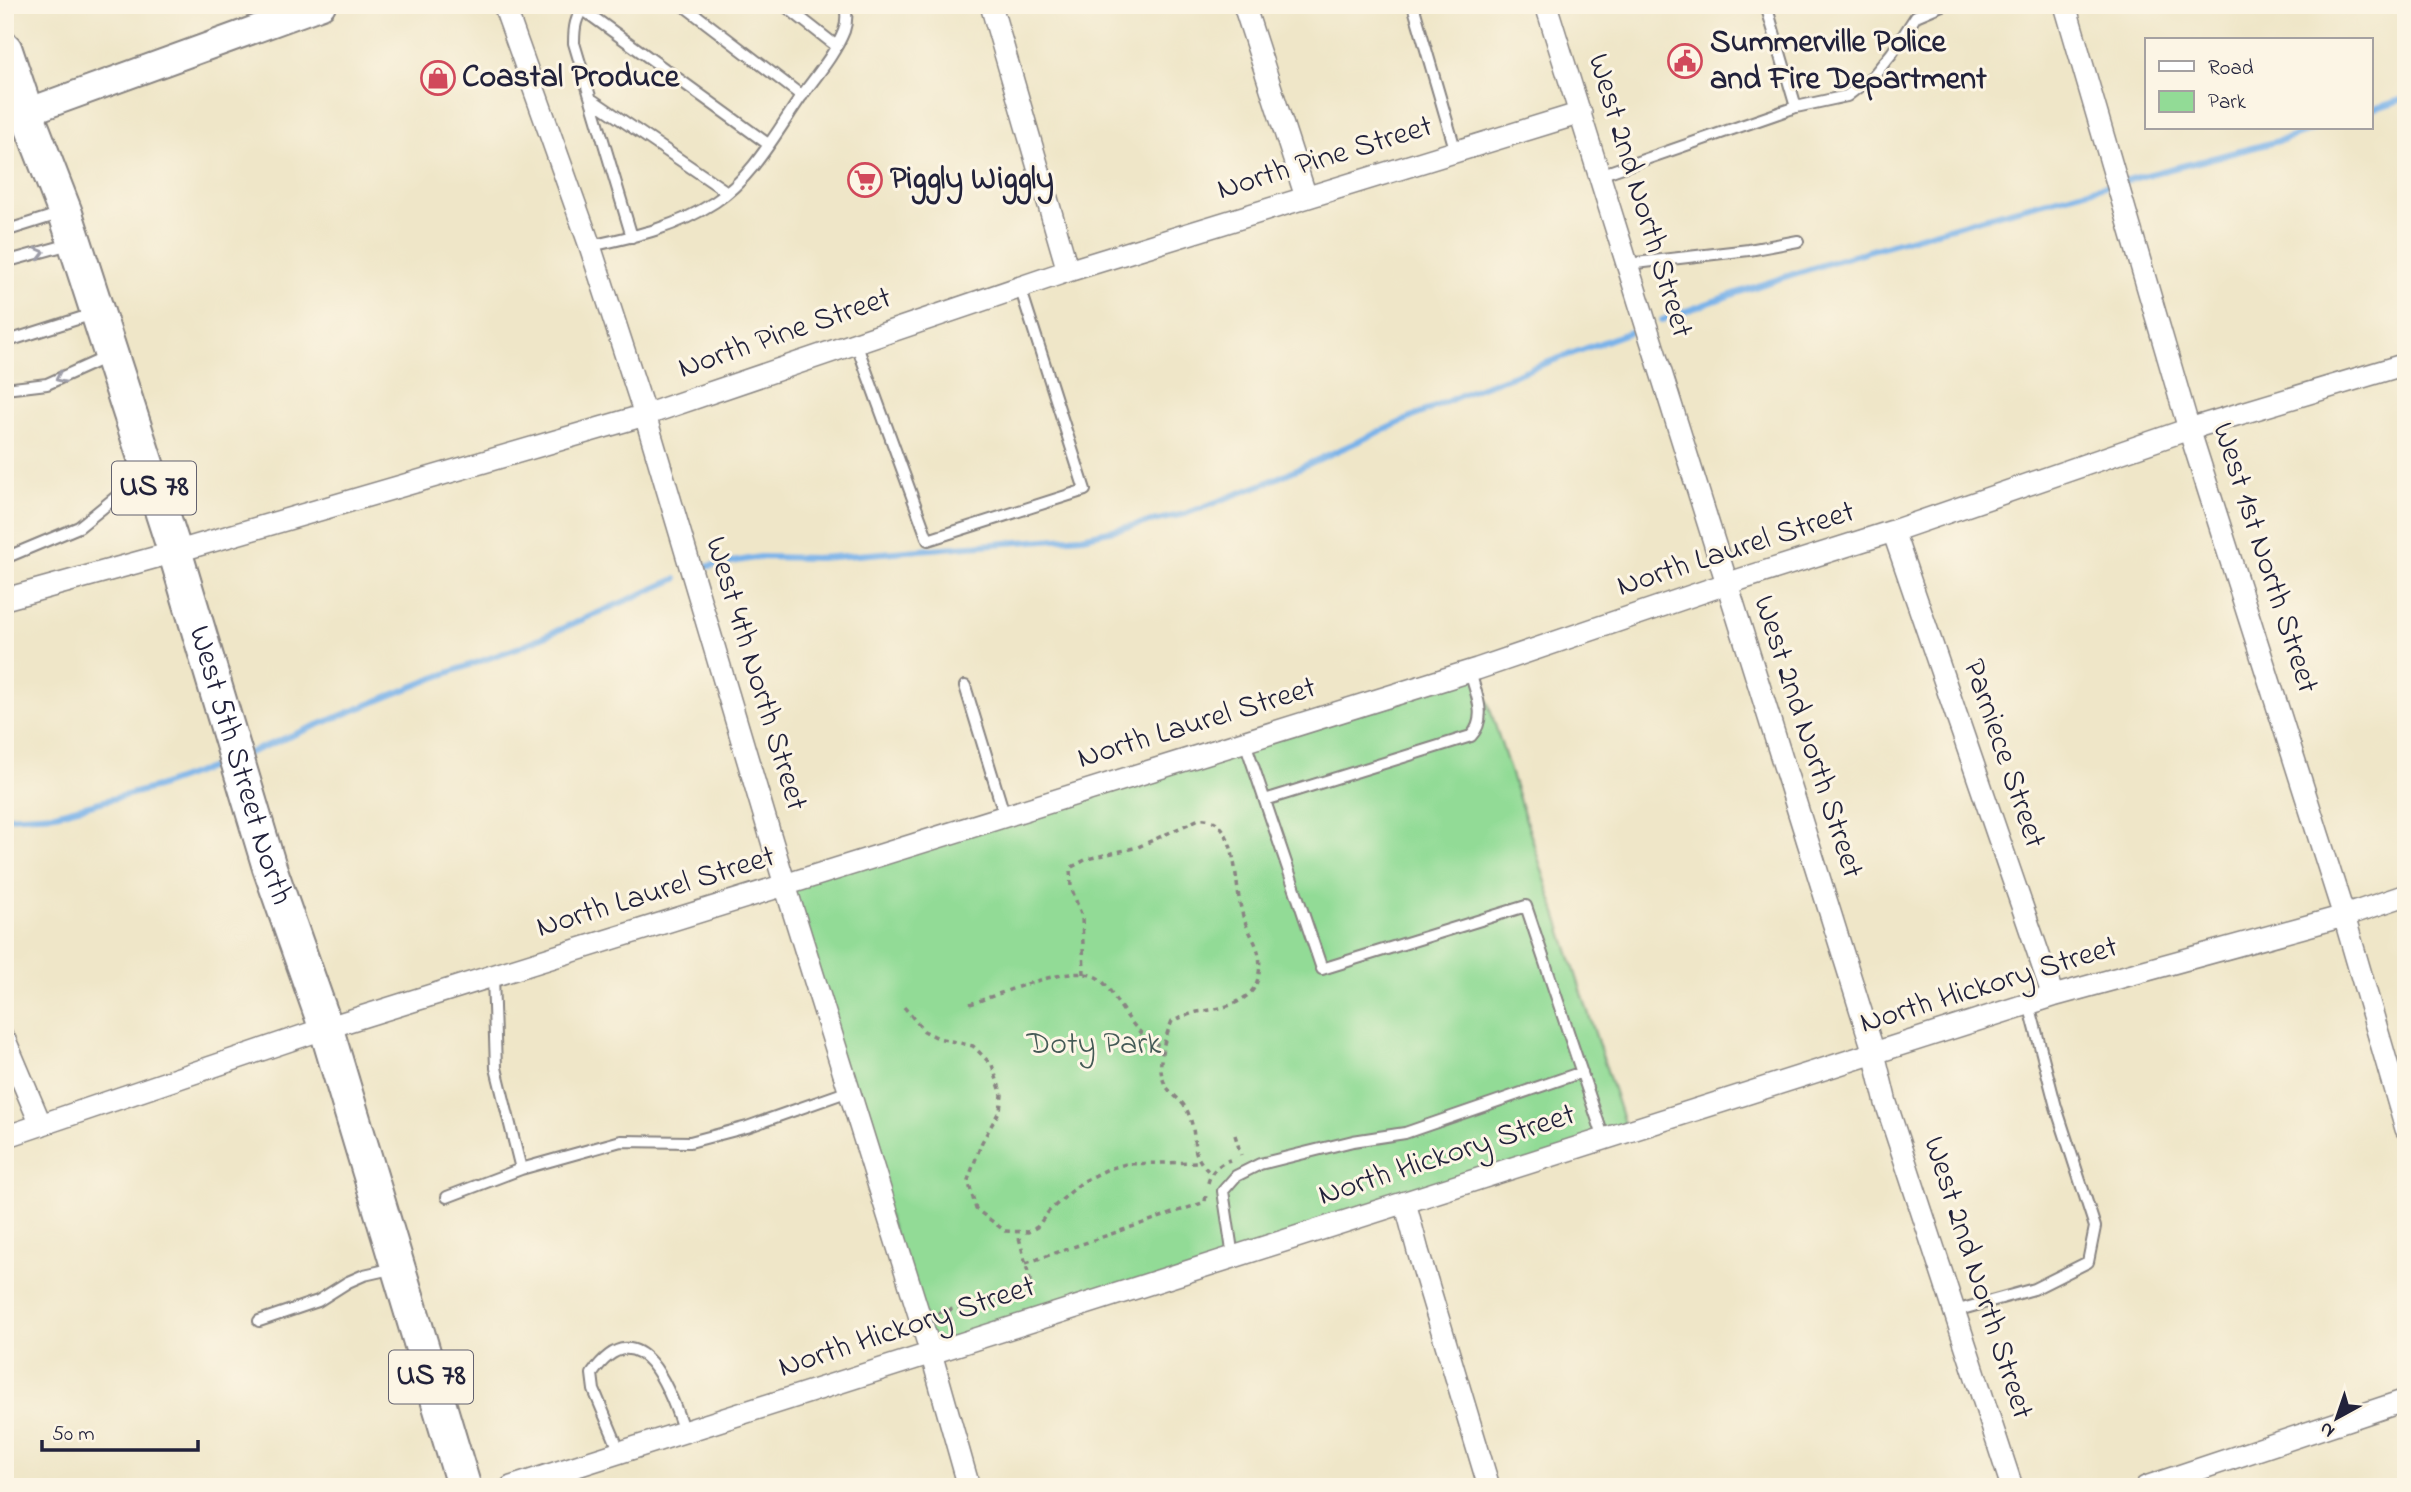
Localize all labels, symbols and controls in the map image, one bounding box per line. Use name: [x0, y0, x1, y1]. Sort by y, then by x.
place label: Summerville Police and Fire Department: [1710, 20, 1987, 104]
legend: [2145, 38, 2372, 130]
public building icon: Summerville Police and Fire Department: [1666, 42, 1704, 80]
street label: West 2nd North Street: [1573, 48, 1705, 344]
text: Road: [2208, 54, 2254, 84]
place label: Coastal Produce: [462, 55, 681, 102]
shop icon: Coastal Produce: [419, 59, 457, 97]
text: Park: [2208, 88, 2247, 118]
street label: North Pine Street: [1211, 104, 1439, 214]
place label: Piggly Wiggly: [890, 157, 1054, 205]
supermarket icon: Piggly Wiggly: [846, 161, 884, 199]
one-way arrow: [34, 246, 46, 261]
street label: North Pine Street: [672, 275, 898, 393]
one-way arrow: [55, 370, 67, 384]
street label: West 1st North Street: [2198, 417, 2330, 700]
road number: US 78: [112, 461, 196, 514]
street label: North Laurel Street: [1611, 489, 1861, 611]
street label: West 4th North Street: [691, 531, 819, 817]
street label: West 2nd North Street: [1739, 590, 1875, 885]
street label: West 5th Street North: [175, 620, 304, 911]
street label: Parniece Street: [1949, 653, 2057, 855]
street label: North Laurel Street: [1072, 665, 1323, 783]
street label: North Laurel Street: [531, 834, 782, 952]
street label: North Hickory Street: [1854, 924, 2124, 1048]
park label: Doty Park: [1026, 1022, 1162, 1069]
street label: North Hickory Street: [1312, 1092, 1582, 1220]
street label: West 2nd North Street: [1909, 1131, 2045, 1426]
street label: North Hickory Street: [772, 1264, 1042, 1392]
road number: US 78: [389, 1350, 473, 1404]
north arrow: [2302, 1384, 2372, 1454]
scale bar: [42, 1408, 198, 1452]
text: N: [2314, 1415, 2341, 1444]
text: 50 m: [52, 1420, 95, 1450]

